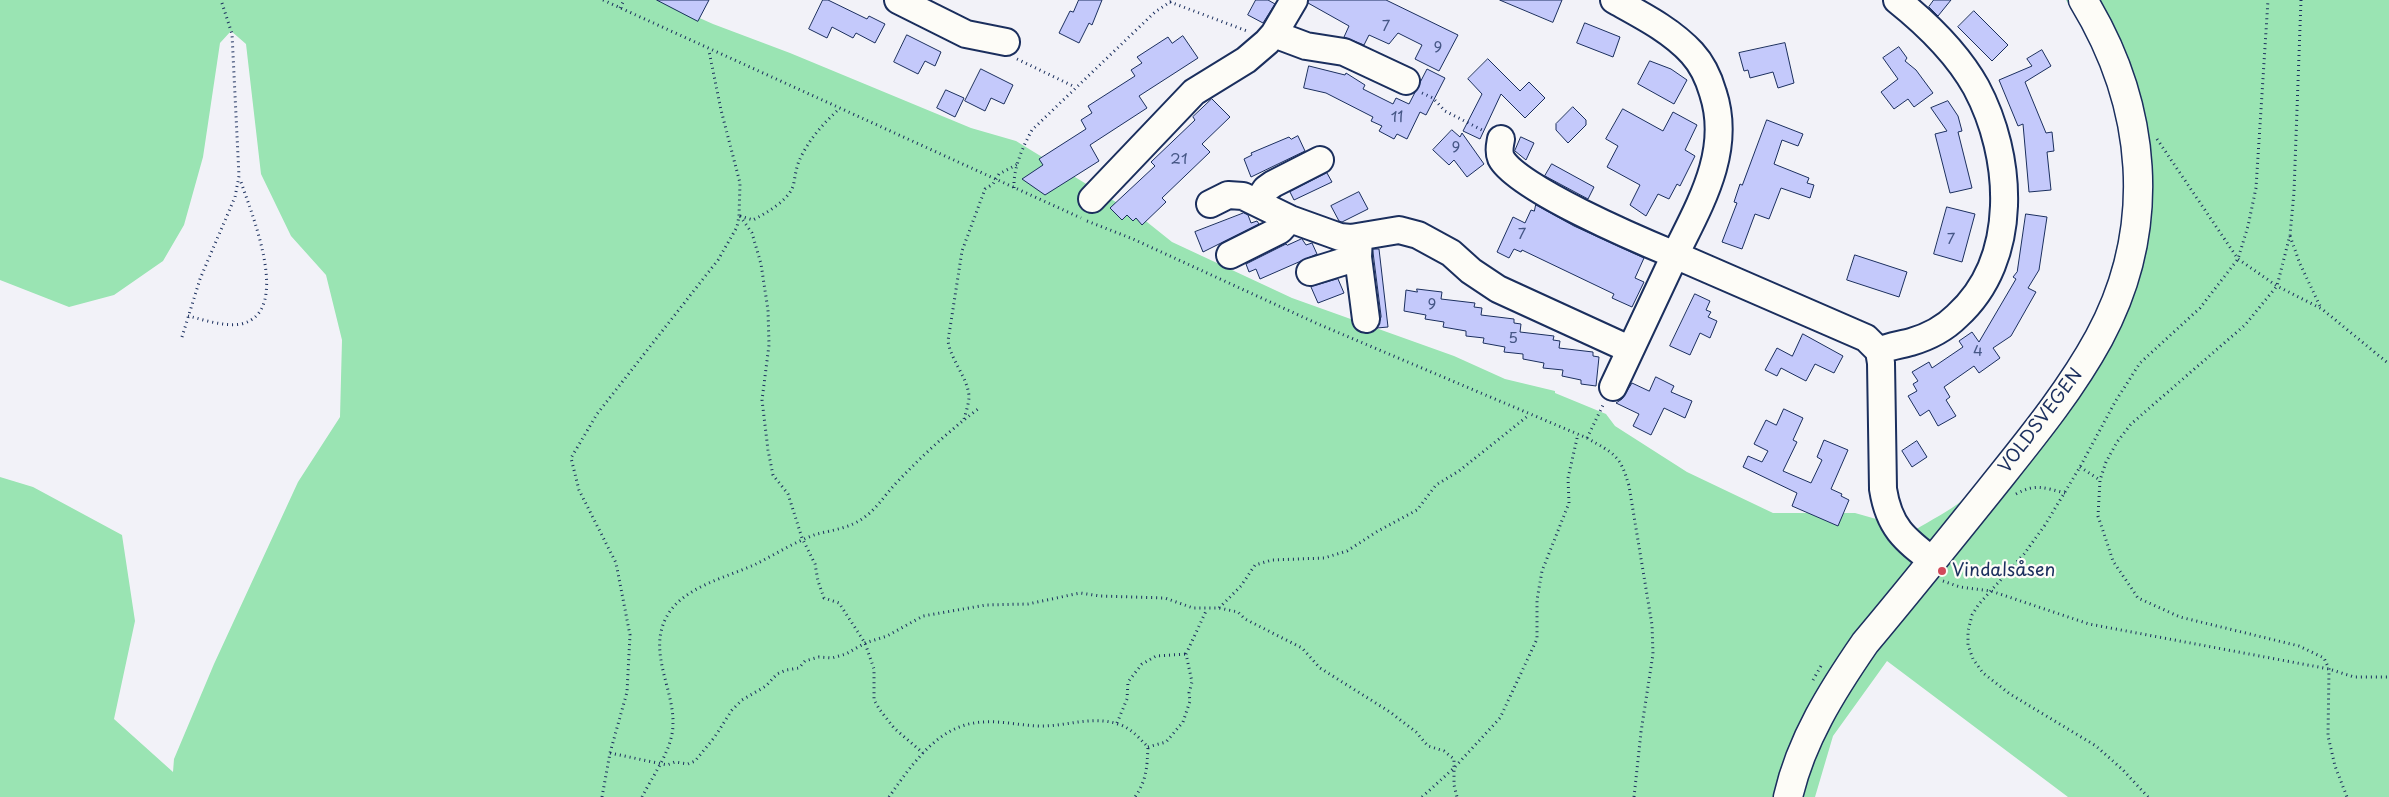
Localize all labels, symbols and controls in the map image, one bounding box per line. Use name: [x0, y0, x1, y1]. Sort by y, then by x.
house number: 7: [1382, 18, 1390, 36]
house number: 9: [1434, 39, 1442, 57]
house number: 11: [1391, 109, 1403, 127]
house number: 9: [1452, 139, 1460, 157]
house number: 21: [1170, 151, 1188, 169]
house number: 7: [1518, 226, 1526, 244]
house number: 7: [1947, 231, 1955, 249]
house number: 9: [1428, 296, 1436, 314]
house number: 5: [1508, 330, 1518, 348]
house number: 4: [1973, 343, 1983, 361]
street label: VOLDSVEGEN: [1995, 365, 2087, 477]
place label: Vindalsåsen: [1952, 560, 2055, 582]
marker: Vindalsåsen: [1936, 565, 1948, 577]

